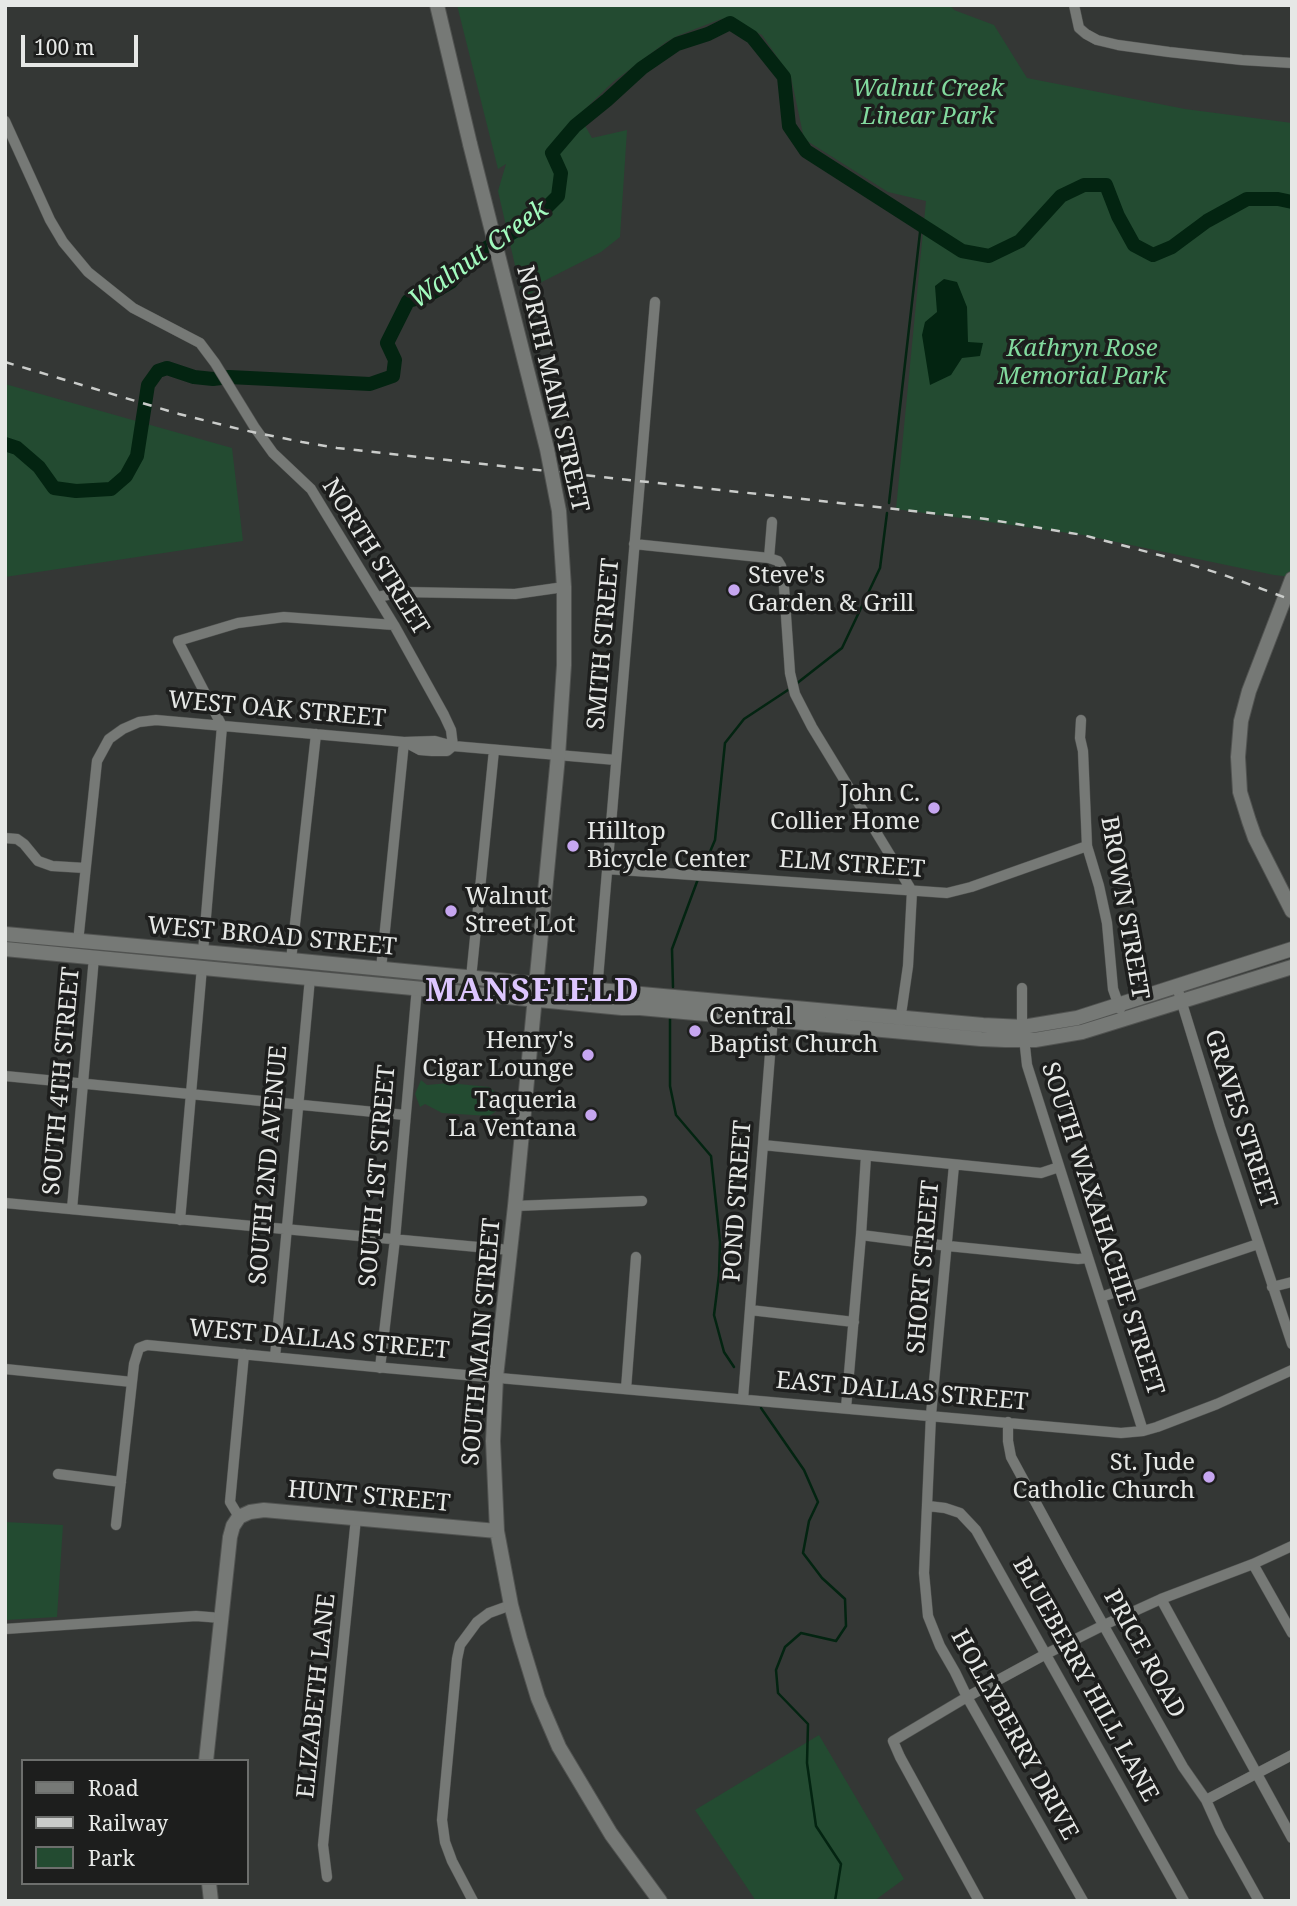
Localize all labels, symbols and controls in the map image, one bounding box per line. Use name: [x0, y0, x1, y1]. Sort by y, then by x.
scale bar: [24, 21, 142, 65]
text: 100 m: [34, 33, 95, 61]
park label: Walnut Creek Linear Park: [852, 75, 1004, 131]
water label: Walnut Creek: [403, 194, 555, 316]
street label: NORTH MAIN STREET: [510, 263, 594, 515]
park label: Kathryn Rose Memorial Park: [997, 335, 1167, 391]
street label: NORTH STREET: [315, 473, 435, 641]
street label: SMITH STREET: [582, 557, 626, 731]
place label: Steve's Garden & Grill: [748, 562, 914, 618]
marker: Steve's Garden & Grill: [726, 582, 742, 598]
street label: WEST OAK STREET: [167, 686, 387, 734]
place label: John C. Collier Home: [770, 780, 920, 836]
marker: John C. Collier Home: [926, 800, 942, 816]
street label: BROWN STREET: [1094, 814, 1154, 1002]
place label: Hilltop Bicycle Center: [587, 818, 750, 874]
marker: Hilltop Bicycle Center: [565, 838, 581, 854]
street label: ELM STREET: [778, 846, 926, 884]
place label: Walnut Street Lot: [465, 883, 575, 939]
marker: Walnut Street Lot: [443, 903, 459, 919]
street label: WEST BROAD STREET: [146, 912, 398, 962]
street label: SOUTH 4TH STREET: [38, 966, 86, 1196]
district label: MANSFIELD: [426, 973, 640, 1011]
place label: Central Baptist Church: [709, 1003, 878, 1059]
marker: Central Baptist Church: [687, 1023, 703, 1039]
street label: GRAVES STREET: [1198, 1026, 1282, 1212]
place label: Henry's Cigar Lounge: [422, 1027, 574, 1083]
street label: SOUTH 2ND AVENUE: [244, 1044, 294, 1286]
marker: Henry's Cigar Lounge: [580, 1047, 596, 1063]
street label: SOUTH WAXAHACHIE STREET: [1035, 1059, 1169, 1399]
street label: SOUTH 1ST STREET: [354, 1064, 402, 1288]
place label: Taqueria La Ventana: [448, 1087, 577, 1143]
marker: Taqueria La Ventana: [583, 1107, 599, 1123]
street label: POND STREET: [718, 1119, 758, 1283]
street label: SHORT STREET: [902, 1179, 946, 1355]
street label: SOUTH MAIN STREET: [457, 1217, 507, 1467]
street label: WEST DALLAS STREET: [188, 1314, 450, 1366]
street label: EAST DALLAS STREET: [775, 1367, 1029, 1417]
place label: St. Jude Catholic Church: [1012, 1449, 1195, 1505]
marker: St. Jude Catholic Church: [1201, 1469, 1217, 1485]
street label: HUNT STREET: [286, 1476, 452, 1518]
street label: BLUEBERRY HILL LANE: [1006, 1553, 1164, 1807]
street label: PRICE ROAD: [1097, 1585, 1191, 1723]
street label: ELIZABETH LANE: [292, 1592, 342, 1800]
street label: HOLLYBERRY DRIVE: [944, 1625, 1084, 1845]
legend: [21, 1759, 248, 1885]
text: Road: [88, 1774, 139, 1802]
text: Railway: [88, 1809, 168, 1837]
text: Park: [88, 1844, 135, 1872]

